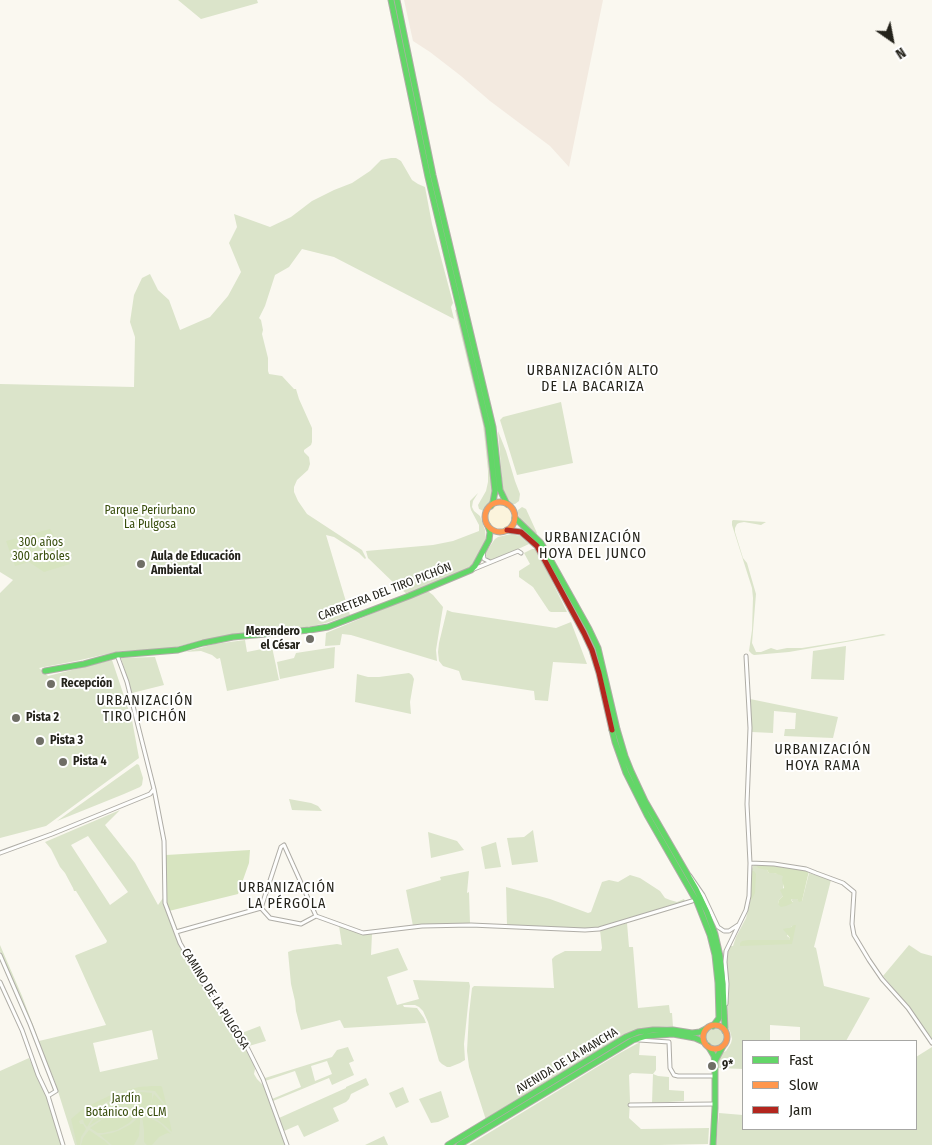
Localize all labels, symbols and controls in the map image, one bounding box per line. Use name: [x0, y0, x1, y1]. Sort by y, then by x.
north arrow: [867, 15, 917, 65]
text: N: [892, 44, 909, 62]
district label: URBANIZACIÓN ALTO DE LA BACARIZA: [525, 363, 661, 396]
park label: Parque Periurbano La Pulgosa: [104, 504, 196, 532]
district label: URBANIZACIÓN HOYA DEL JUNCO: [537, 530, 649, 562]
park label: 300 años 300 arboles: [12, 536, 70, 564]
place label: Aula de Educación Ambiental: [151, 550, 241, 578]
marker: Aula de Educación Ambiental: [135, 558, 147, 570]
street label: CARRETERA DEL TIRO PICHÓN: [316, 560, 454, 624]
place label: Merendero el César: [246, 625, 300, 653]
marker: Merendero el César: [304, 633, 316, 645]
place label: Recepción: [61, 677, 112, 691]
marker: Recepción: [45, 678, 57, 690]
district label: URBANIZACIÓN TIRO PICHÓN: [95, 693, 195, 726]
place label: Pista 2: [26, 711, 59, 725]
marker: Pista 2: [10, 712, 22, 724]
place label: Pista 3: [50, 734, 83, 748]
marker: Pista 3: [34, 735, 46, 747]
district label: URBANIZACIÓN HOYA RAMA: [773, 742, 873, 774]
place label: Pista 4: [73, 755, 107, 769]
marker: Pista 4: [57, 756, 69, 768]
district label: URBANIZACIÓN LA PÉRGOLA: [237, 880, 337, 912]
street label: CAMINO DE LA PULGOSA: [178, 946, 252, 1052]
street label: AVENIDA DE LA MANCHA: [514, 1025, 620, 1097]
legend: [742, 1040, 917, 1130]
text: Fast: [789, 1051, 813, 1069]
place label: 9*: [722, 1059, 733, 1073]
marker: 9*: [706, 1060, 718, 1072]
text: Slow: [789, 1076, 818, 1094]
park label: Jardín Botánico de CLM: [86, 1092, 166, 1120]
text: Jam: [789, 1101, 812, 1119]

